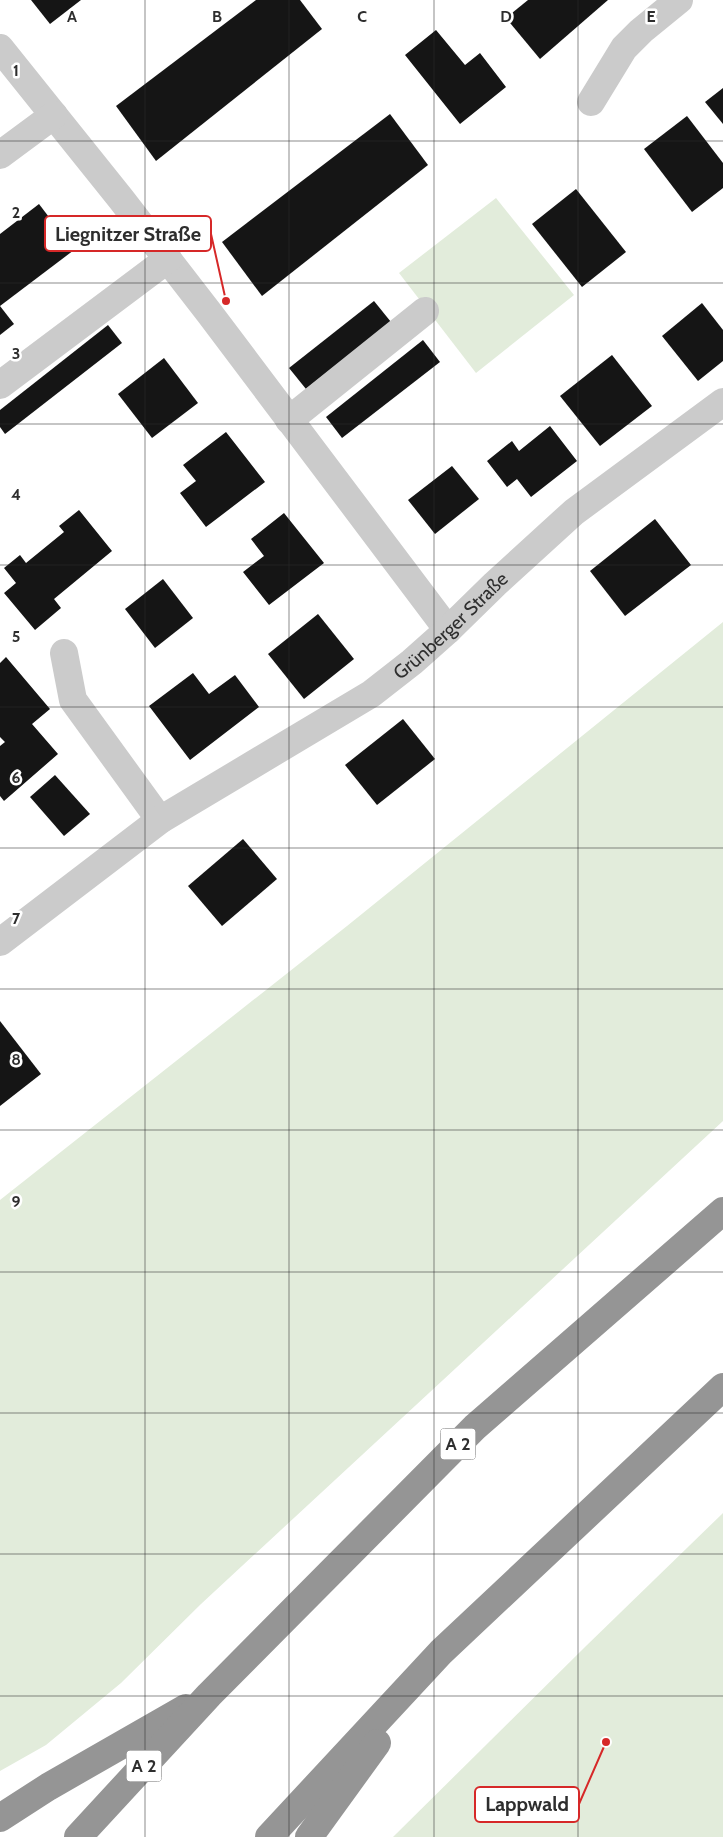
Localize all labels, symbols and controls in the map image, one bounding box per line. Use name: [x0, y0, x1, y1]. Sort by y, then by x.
text: A: [67, 7, 77, 26]
text: B: [212, 7, 222, 26]
text: C: [357, 7, 367, 26]
text: D: [500, 7, 512, 26]
text: E: [646, 7, 656, 26]
text: 1: [13, 61, 19, 80]
text: 2: [12, 203, 20, 222]
callout: Liegnitzer Straße: [45, 216, 211, 251]
text: Liegnitzer Straße: [55, 222, 201, 246]
text: 3: [12, 344, 20, 363]
text: 4: [11, 485, 21, 504]
street label: Grünberger Straße: [388, 567, 513, 684]
text: 5: [12, 627, 20, 646]
text: 6: [12, 768, 21, 787]
text: 7: [12, 909, 21, 928]
text: 8: [11, 1050, 21, 1069]
text: 9: [12, 1192, 21, 1211]
road number: A 2: [440, 1428, 476, 1460]
road number: A 2: [126, 1750, 162, 1782]
callout: Lappwald: [475, 1787, 579, 1822]
text: Lappwald: [485, 1792, 569, 1816]

